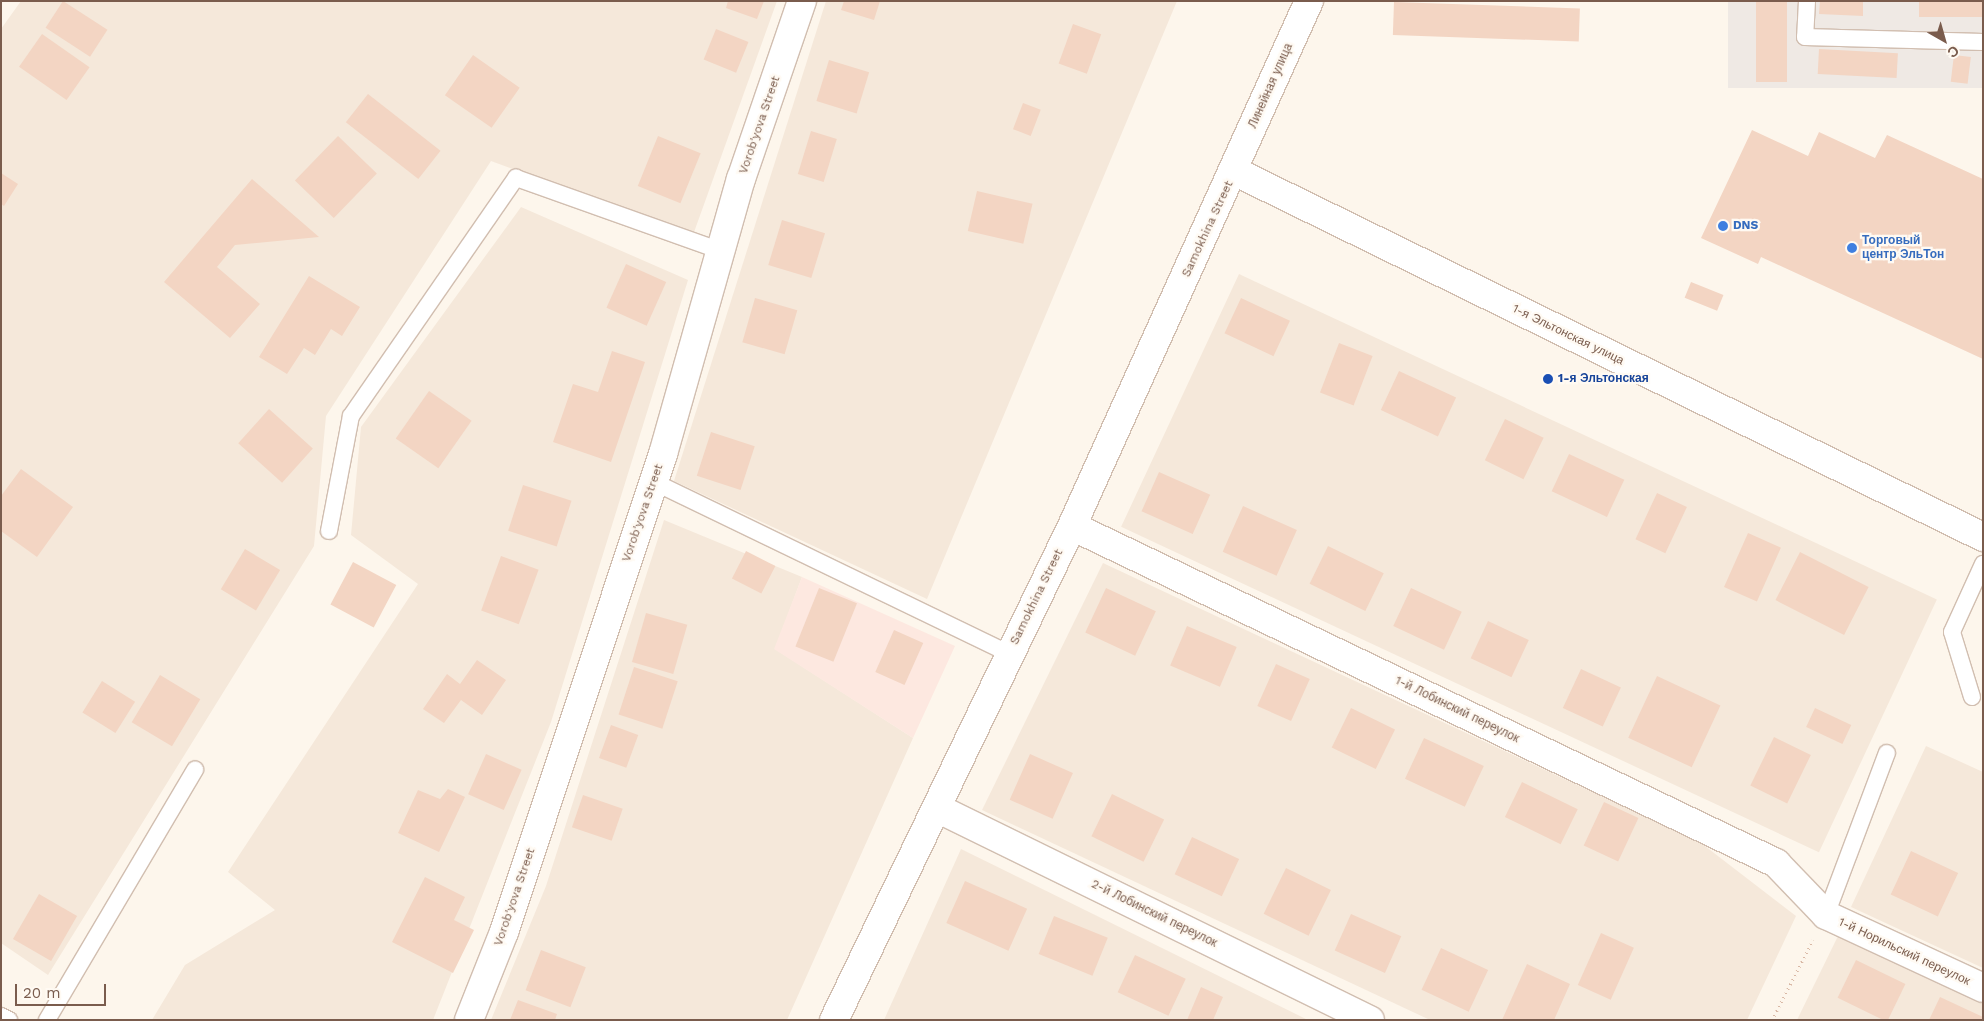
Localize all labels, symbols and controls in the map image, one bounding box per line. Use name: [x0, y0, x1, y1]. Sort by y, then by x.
north arrow: [1919, 15, 1969, 65]
street label: Линейная улица: [1246, 41, 1296, 131]
text: С: [1944, 42, 1962, 61]
street label: Vorob'yova Street: [736, 74, 784, 176]
street label: Samokhina Street: [1179, 178, 1237, 280]
place label: DNS: [1733, 219, 1758, 233]
marker: DNS: [1717, 220, 1729, 232]
place label: Торговый центр ЭльТон: [1862, 234, 1944, 262]
marker: Торговый центр ЭльТон: [1846, 242, 1858, 254]
street label: 1-я Эльтонская улица: [1510, 302, 1626, 368]
place label: 1-я Эльтонская: [1558, 372, 1649, 386]
marker: 1-я Эльтонская: [1542, 373, 1554, 385]
street label: Vorob'yova Street: [619, 462, 667, 564]
street label: Samokhina Street: [1008, 547, 1066, 647]
street label: 1-й Лобинский переулок: [1393, 674, 1521, 746]
street label: Vorob'yova Street: [491, 846, 539, 948]
street label: 2-й Лобинский переулок: [1089, 877, 1219, 951]
street label: 1-й Норильский переулок: [1836, 915, 1972, 989]
scale bar: [18, 974, 109, 1006]
text: 20 m: [23, 984, 61, 1002]

